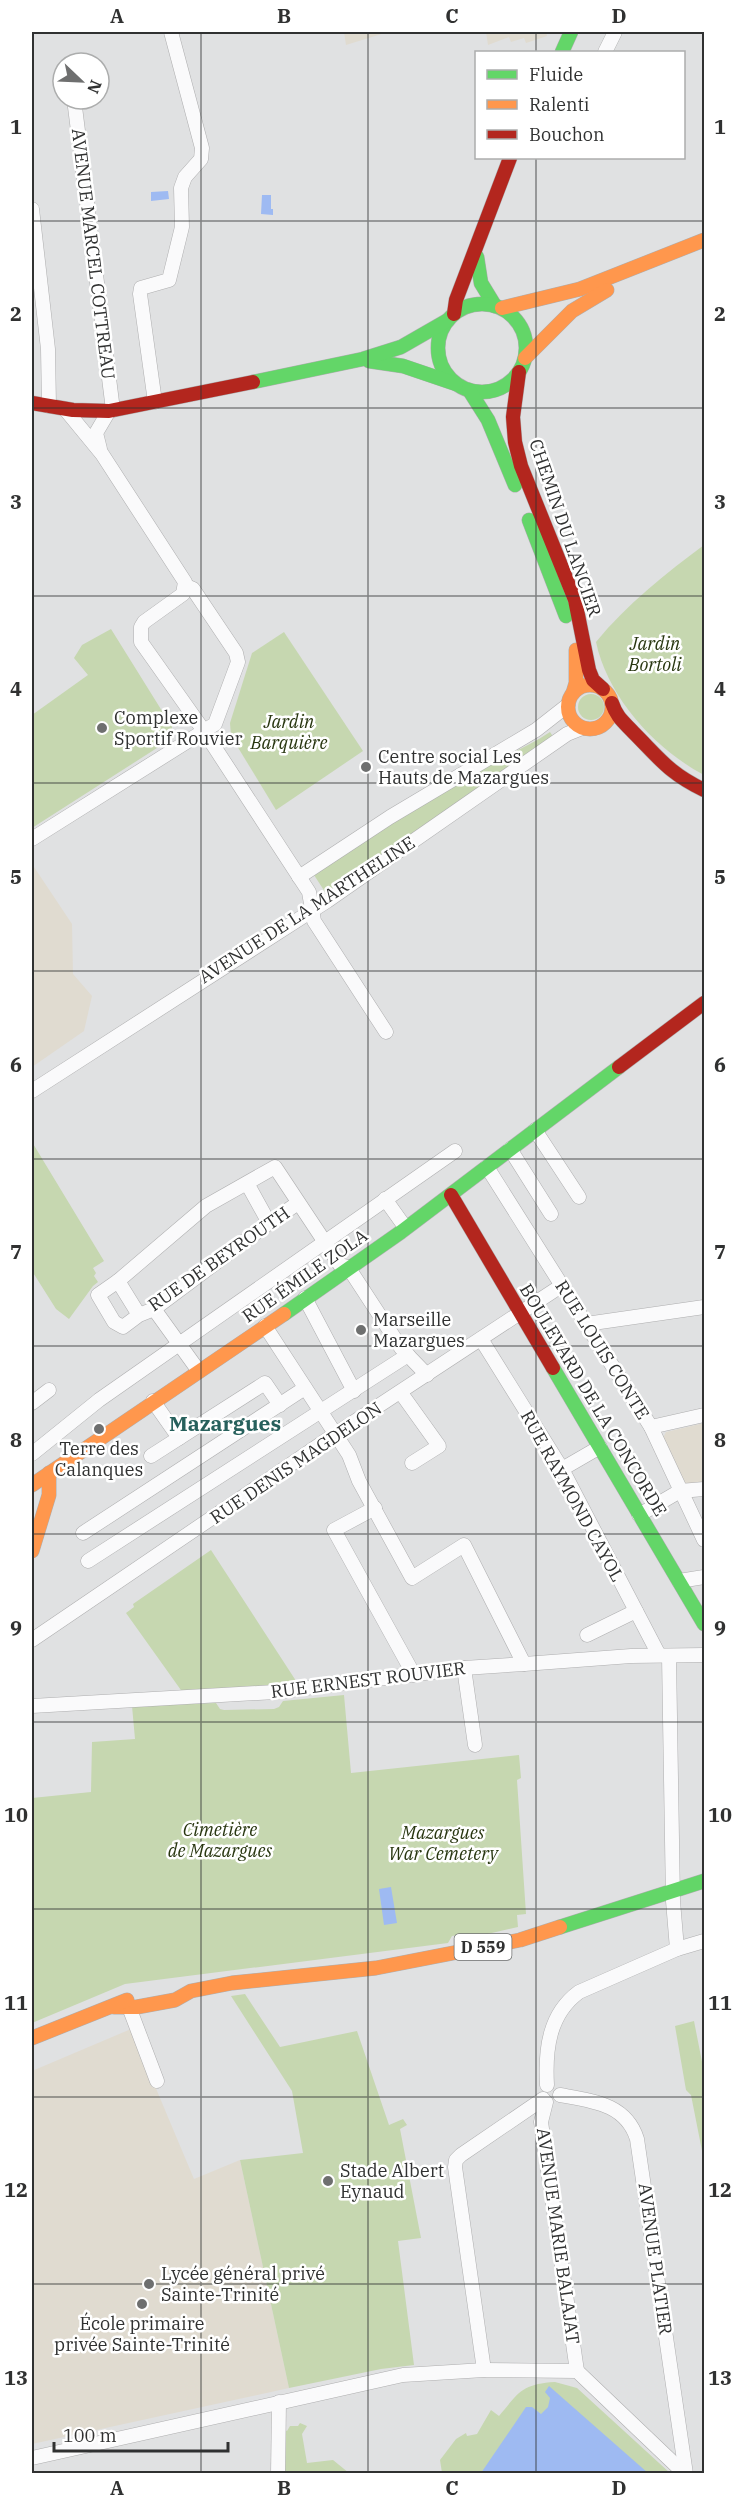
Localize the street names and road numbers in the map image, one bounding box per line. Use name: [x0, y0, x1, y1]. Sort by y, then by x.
street label: AVENUE MARCEL COTTREAU: [67, 127, 120, 381]
street label: CHEMIN DU LANCIER: [524, 436, 607, 620]
street label: AVENUE DE LA MARTHELINE: [194, 831, 419, 988]
street label: RUE DE BEYROUTH: [143, 1201, 294, 1316]
street label: RUE ÉMILE ZOLA: [237, 1223, 372, 1327]
street label: RUE LOUIS CONTE: [550, 1276, 655, 1424]
street label: BOULEVARD DE LA CONCORDE: [515, 1279, 672, 1520]
street label: RUE DENIS MAGDELON: [205, 1397, 386, 1529]
street label: RUE RAYMOND CAYOL: [516, 1406, 629, 1586]
street label: RUE ERNEST ROUVIER: [269, 1656, 467, 1703]
road number: D 559: [454, 1934, 512, 1960]
street label: AVENUE MARIE BALAJAT: [532, 2126, 585, 2346]
street label: AVENUE PLATIER: [633, 2182, 678, 2336]

